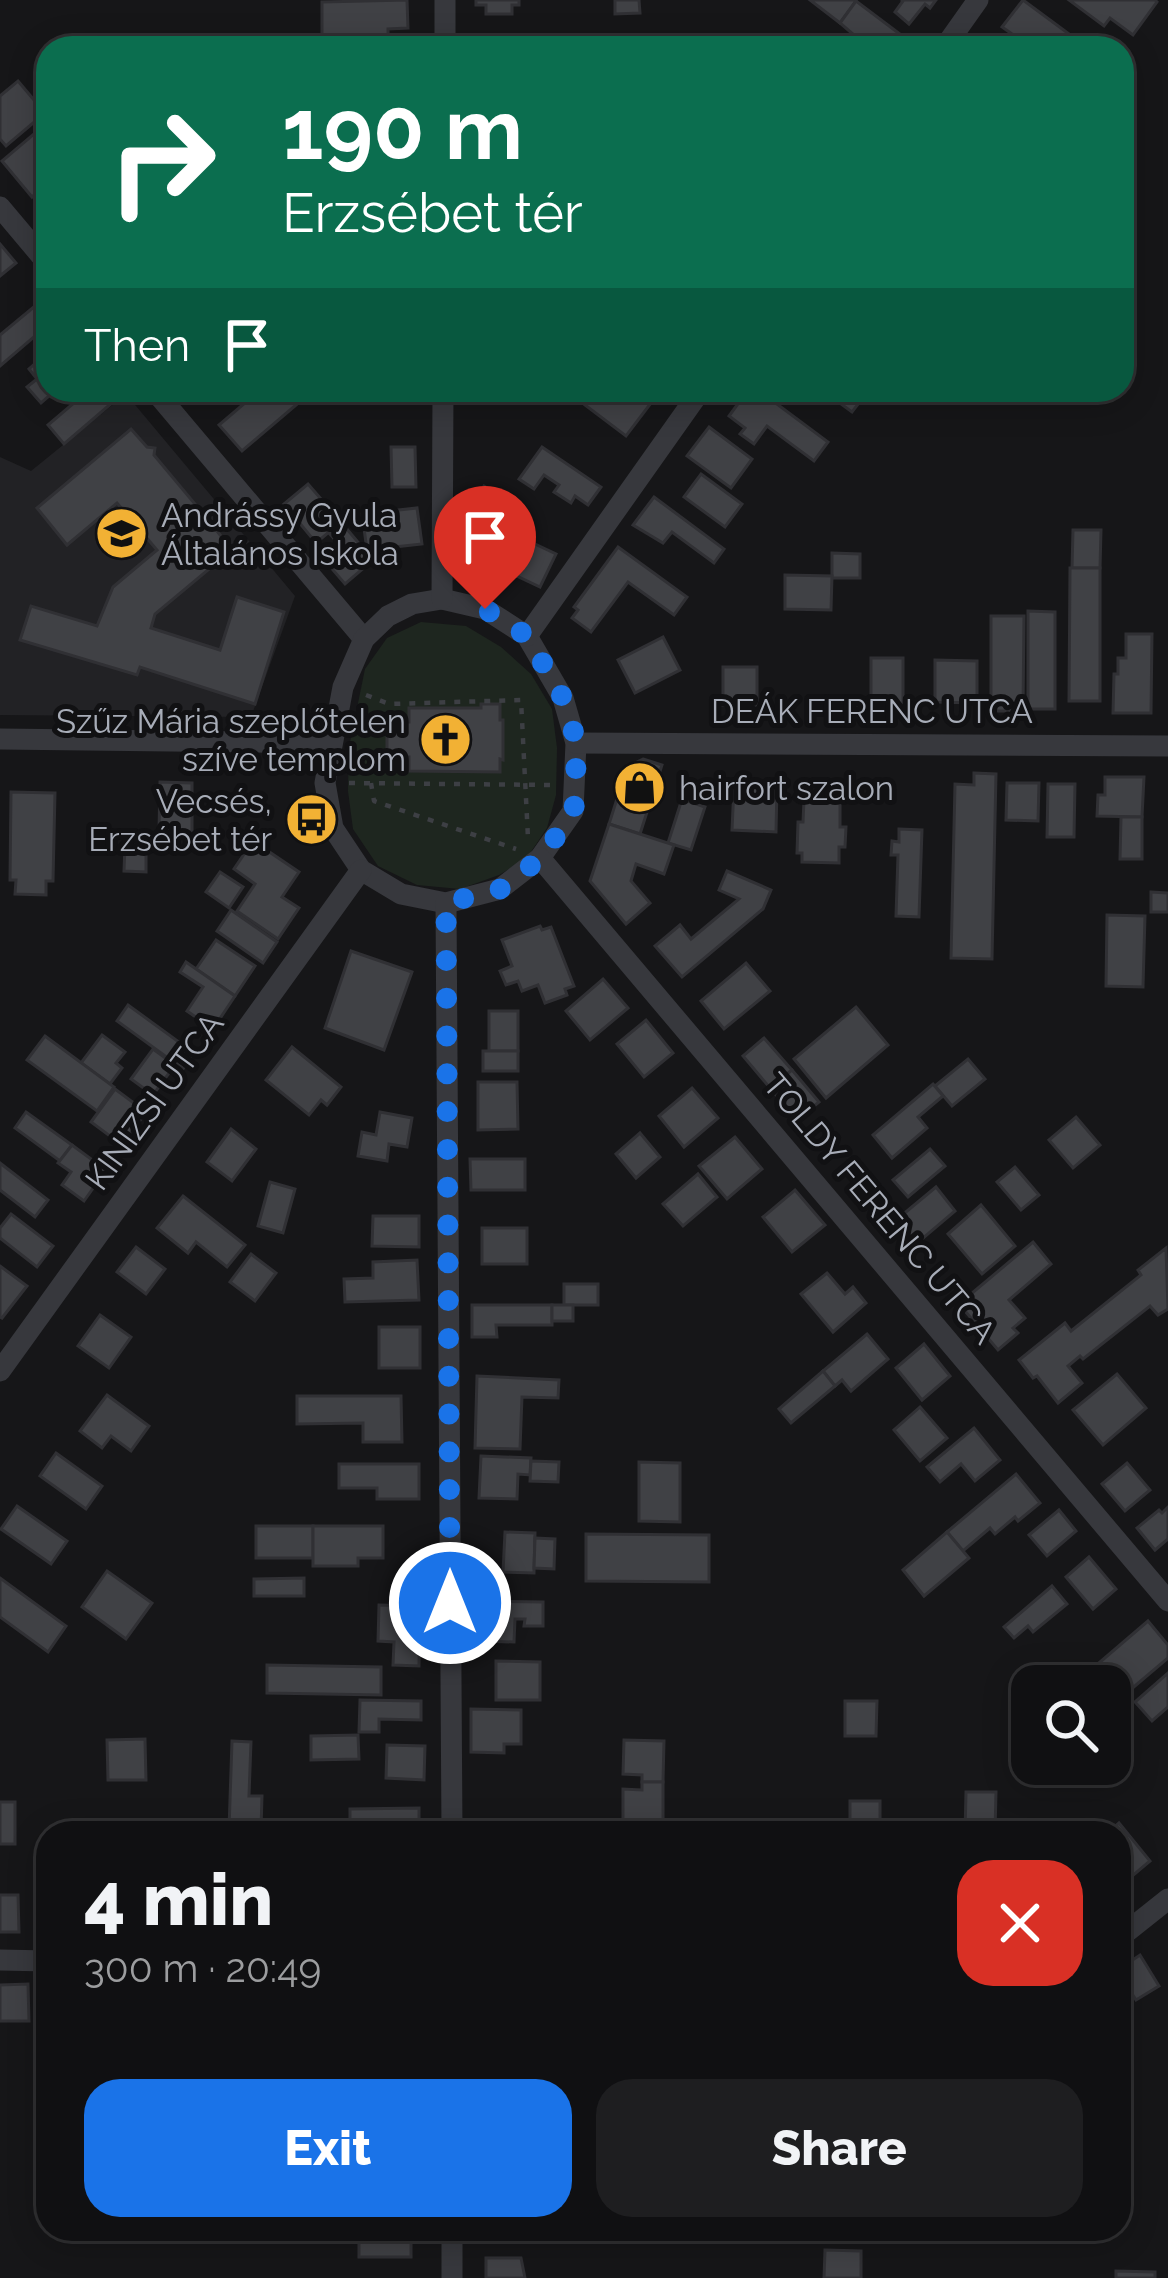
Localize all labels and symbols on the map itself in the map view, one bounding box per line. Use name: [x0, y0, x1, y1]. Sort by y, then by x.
pin: [434, 486, 536, 609]
place label: Andrássy Gyula Általános Iskola: [161, 496, 399, 573]
school or university icon: Andrássy Gyula Általános Iskola: [94, 506, 150, 562]
street label: DEÁK FERENC UTCA: [711, 692, 1033, 731]
place label: Szűz Mária szeplőtelen szíve templom: [56, 702, 406, 779]
church icon: Szűz Mária szeplőtelen szíve templom: [417, 712, 473, 768]
shop icon: hairfort szalon: [612, 760, 668, 816]
place label: hairfort szalon: [679, 769, 894, 808]
place label: Vecsés, Erzsébet tér: [88, 782, 272, 859]
bus stop icon: Vecsés, Erzsébet tér: [283, 792, 339, 848]
street label: KINIZSI UTCA: [77, 1005, 232, 1197]
street label: TOLDY FERENC UTCA: [755, 1065, 1004, 1351]
position arrow: [387, 1540, 513, 1666]

